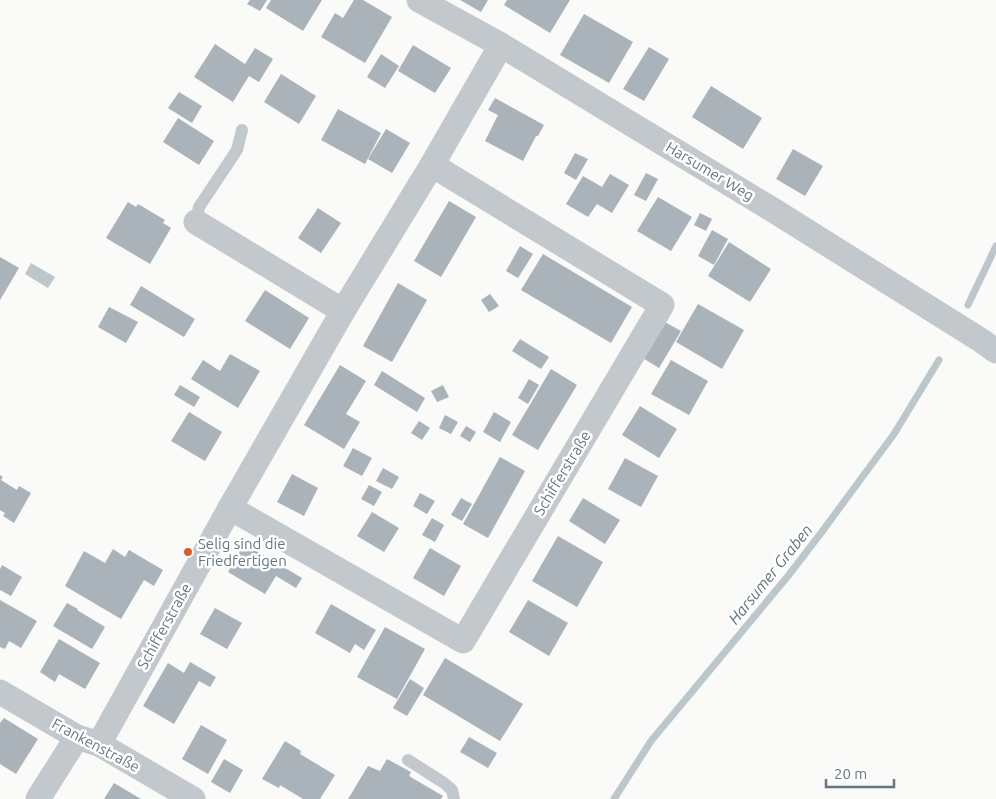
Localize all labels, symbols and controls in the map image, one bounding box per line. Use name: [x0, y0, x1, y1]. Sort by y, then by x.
street label: Harsumer Weg: [663, 138, 757, 204]
street label: Schifferstraße: [530, 428, 594, 518]
water label: Harsumer Graben: [724, 521, 816, 627]
place label: Selig sind die Friedfertigen: [198, 535, 287, 569]
marker: Selig sind die Friedfertigen: [182, 546, 194, 558]
street label: Schifferstraße: [133, 580, 195, 672]
street label: Frankenstraße: [49, 715, 143, 775]
scale bar: [826, 756, 894, 788]
text: 20 m: [834, 765, 867, 782]

